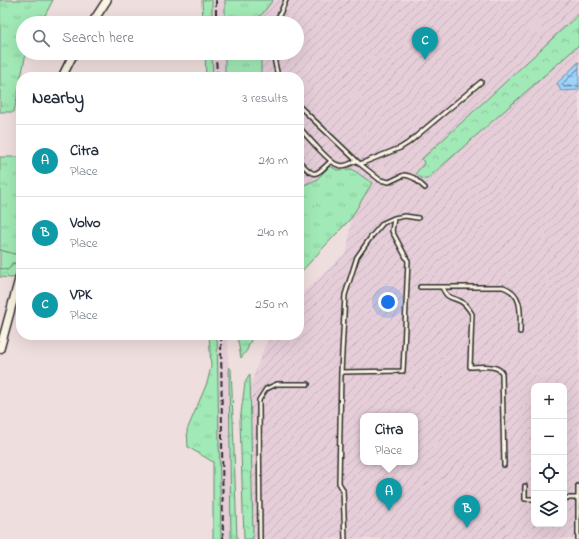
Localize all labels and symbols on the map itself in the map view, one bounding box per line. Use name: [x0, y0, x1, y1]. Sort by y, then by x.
pin: C: [412, 27, 438, 60]
your location: [378, 292, 398, 312]
pin: A: [376, 478, 402, 511]
pin: B: [454, 495, 480, 528]

